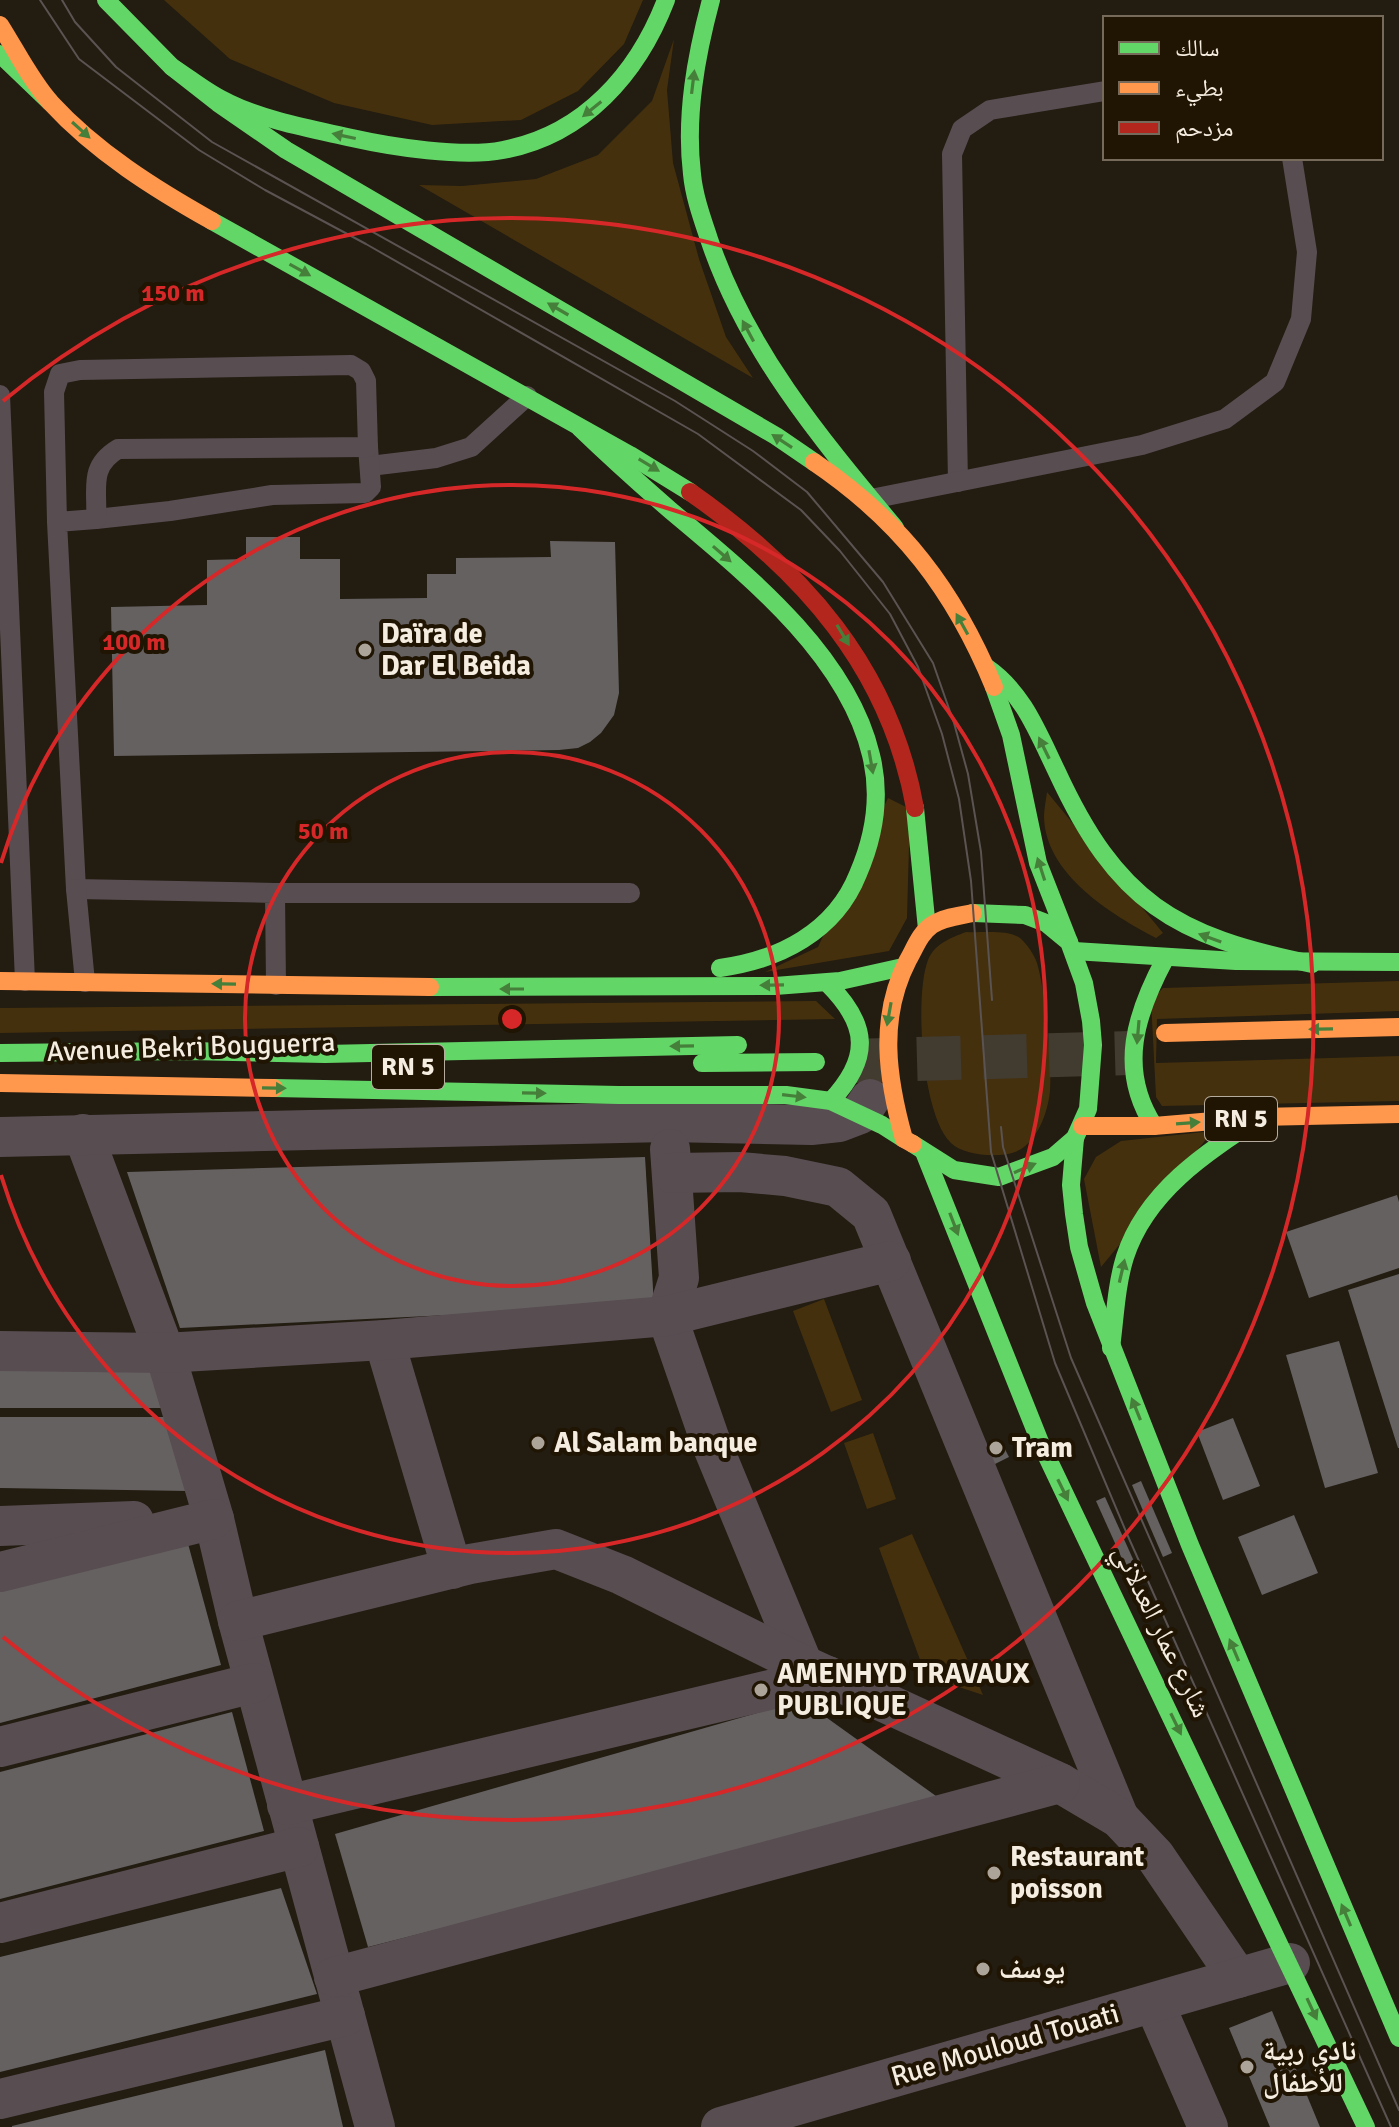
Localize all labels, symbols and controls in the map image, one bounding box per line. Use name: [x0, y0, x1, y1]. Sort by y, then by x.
legend: [1103, 16, 1383, 160]
text: سالك: [1175, 33, 1220, 63]
one-way arrow: [687, 69, 700, 94]
text: بطيء: [1175, 73, 1224, 107]
one-way arrow: [583, 100, 603, 117]
text: مزدحم: [1175, 113, 1234, 144]
one-way arrow: [72, 121, 91, 139]
one-way arrow: [331, 129, 356, 142]
one-way arrow: [288, 263, 311, 277]
text: 150 m: [141, 278, 205, 308]
one-way arrow: [547, 302, 569, 316]
one-way arrow: [741, 320, 754, 343]
one-way arrow: [772, 434, 793, 449]
one-way arrow: [638, 458, 660, 472]
one-way arrow: [712, 545, 732, 562]
one-way arrow: [955, 613, 969, 635]
place label: Daïra de Dar El Beida: [381, 617, 531, 683]
one-way arrow: [836, 624, 850, 646]
text: 100 m: [102, 627, 166, 657]
marker: Daïra de Dar El Beida: [356, 641, 374, 659]
one-way arrow: [1038, 736, 1051, 759]
one-way arrow: [866, 749, 878, 774]
text: 50 m: [298, 816, 348, 846]
one-way arrow: [1034, 857, 1047, 881]
one-way arrow: [1198, 931, 1222, 943]
one-way arrow: [211, 978, 236, 991]
one-way arrow: [759, 979, 784, 992]
one-way arrow: [499, 983, 524, 995]
one-way arrow: [883, 1002, 895, 1027]
centre of rings: [498, 1005, 526, 1033]
one-way arrow: [1131, 1020, 1144, 1045]
one-way arrow: [1308, 1022, 1333, 1035]
street label: Avenue Bekri Bouguerra: [46, 1025, 336, 1069]
one-way arrow: [669, 1040, 694, 1053]
road number: RN 5: [372, 1045, 444, 1089]
one-way arrow: [262, 1082, 287, 1095]
one-way arrow: [522, 1087, 547, 1099]
one-way arrow: [782, 1090, 807, 1103]
road number: RN 5: [1205, 1097, 1277, 1141]
one-way arrow: [1176, 1116, 1201, 1129]
one-way arrow: [1013, 1162, 1037, 1175]
one-way arrow: [948, 1212, 961, 1236]
one-way arrow: [1116, 1258, 1129, 1283]
one-way arrow: [1129, 1397, 1142, 1421]
place label: Al Salam banque: [554, 1426, 757, 1460]
place label: Tram: [1012, 1431, 1073, 1465]
marker: Al Salam banque: [529, 1434, 547, 1452]
marker: Tram: [987, 1439, 1005, 1457]
one-way arrow: [1056, 1478, 1070, 1502]
street label: شارع عمار العدلاني: [1101, 1539, 1219, 1725]
one-way arrow: [1227, 1638, 1240, 1662]
place label: AMENHYD TRAVAUX PUBLIQUE: [777, 1657, 1031, 1723]
marker: AMENHYD TRAVAUX PUBLIQUE: [752, 1681, 770, 1699]
one-way arrow: [1169, 1713, 1183, 1736]
place label: Restaurant poisson: [1010, 1840, 1145, 1906]
marker: Restaurant poisson: [985, 1864, 1003, 1882]
one-way arrow: [1339, 1903, 1352, 1927]
place label: يوسف: [999, 1952, 1065, 1986]
marker: يوسف: [974, 1960, 992, 1978]
street label: Rue Mouloud Touati: [887, 1996, 1123, 2094]
one-way arrow: [1305, 1998, 1319, 2021]
place label: نادي ربية للأطفال: [1263, 2034, 1356, 2100]
marker: نادي ربية للأطفال: [1238, 2058, 1256, 2076]

